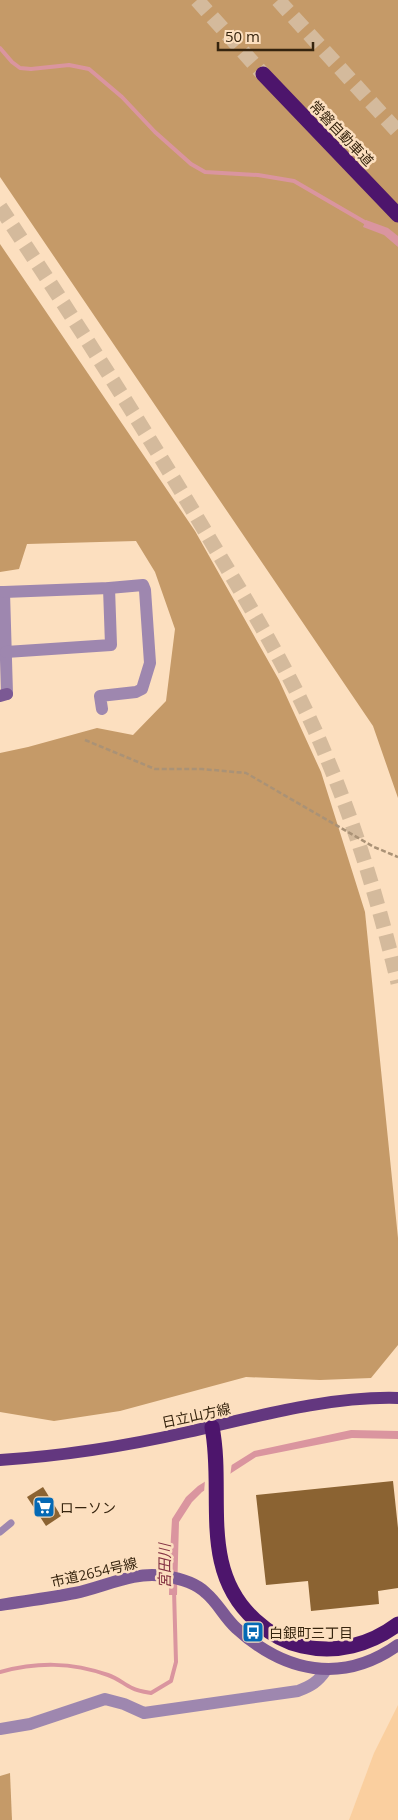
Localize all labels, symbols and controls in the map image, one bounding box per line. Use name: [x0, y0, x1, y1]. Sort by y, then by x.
scale bar: [218, 20, 313, 52]
text: 50 m: [225, 26, 260, 46]
street label: 常磐自動車道: [306, 96, 378, 170]
street label: 日立山方線: [160, 1398, 232, 1432]
supermarket icon: ローソン: [32, 1495, 56, 1519]
place label: ローソン: [60, 1498, 116, 1517]
water label: 宮田川: [154, 1542, 174, 1589]
street label: 市道2654号線: [49, 1553, 139, 1591]
bus stop icon: 白銀町三丁目: [241, 1620, 265, 1644]
place label: 白銀町三丁目: [269, 1623, 353, 1642]

